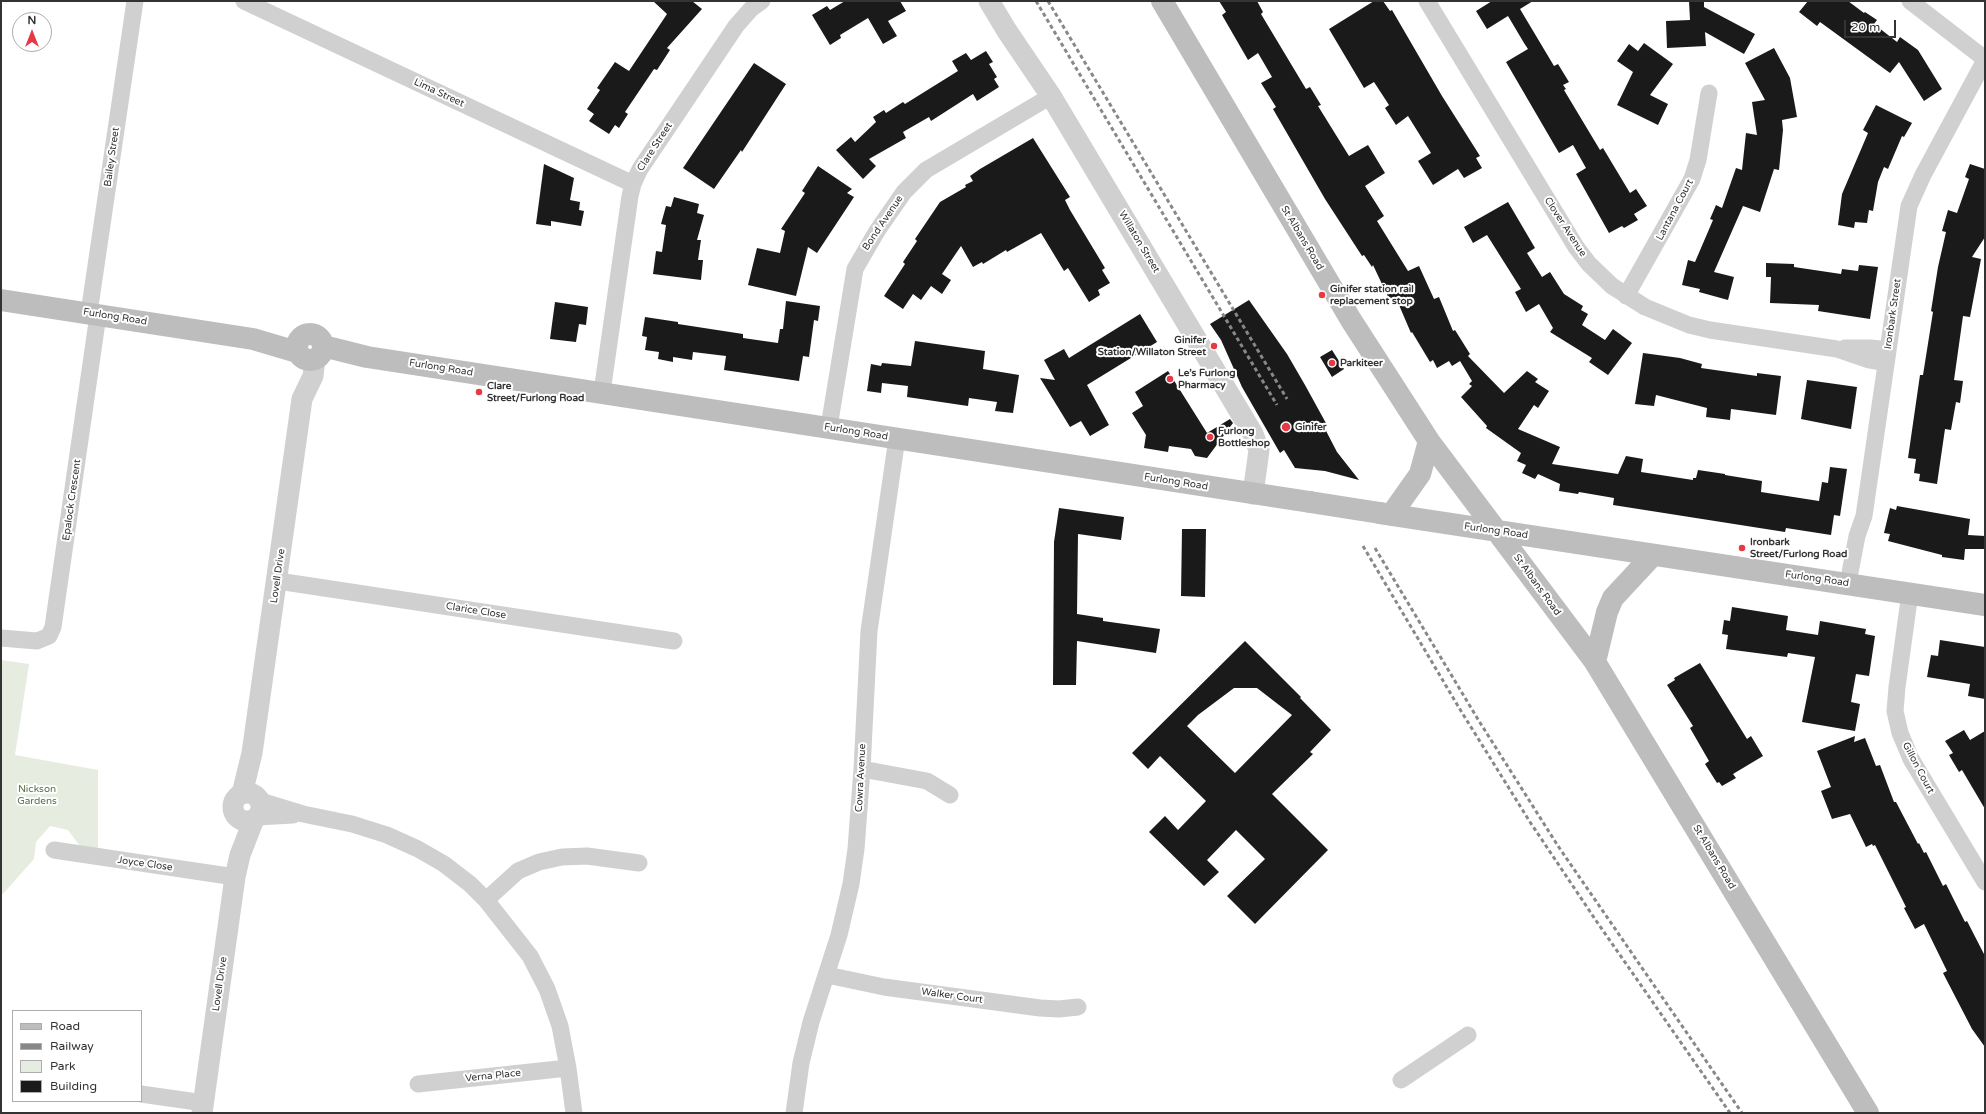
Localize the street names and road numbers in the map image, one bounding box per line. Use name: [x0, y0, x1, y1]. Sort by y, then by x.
street label: Lima Street: [412, 76, 466, 110]
street label: Clare Street: [635, 120, 675, 174]
street label: Bailey Street: [102, 127, 122, 187]
street label: Lantana Court: [1654, 177, 1696, 243]
street label: Bond Avenue: [860, 193, 906, 253]
street label: Clover Avenue: [1541, 195, 1589, 259]
street label: St Albans Road: [1278, 204, 1326, 272]
street label: Willaton Street: [1116, 209, 1162, 275]
street label: Ironbark Street: [1882, 278, 1904, 350]
street label: Furlong Road: [82, 306, 148, 328]
street label: Furlong Road: [408, 357, 474, 379]
street label: Furlong Road: [823, 421, 889, 443]
street label: Epalock Crescent: [60, 459, 84, 541]
street label: Furlong Road: [1143, 471, 1209, 493]
street label: Furlong Road: [1463, 521, 1529, 541]
street label: Lovell Drive: [268, 548, 288, 604]
street label: St Albans Road: [1511, 552, 1563, 618]
street label: Furlong Road: [1784, 569, 1850, 589]
street label: Clarice Close: [445, 600, 507, 622]
street label: Gillon Court: [1899, 740, 1937, 796]
street label: Cowra Avenue: [853, 743, 869, 813]
street label: St Albans Road: [1690, 823, 1738, 891]
street label: Joyce Close: [117, 854, 173, 874]
street label: Lovell Drive: [210, 956, 230, 1012]
street label: Walker Court: [921, 986, 983, 1006]
street label: Verna Place: [465, 1067, 521, 1085]

